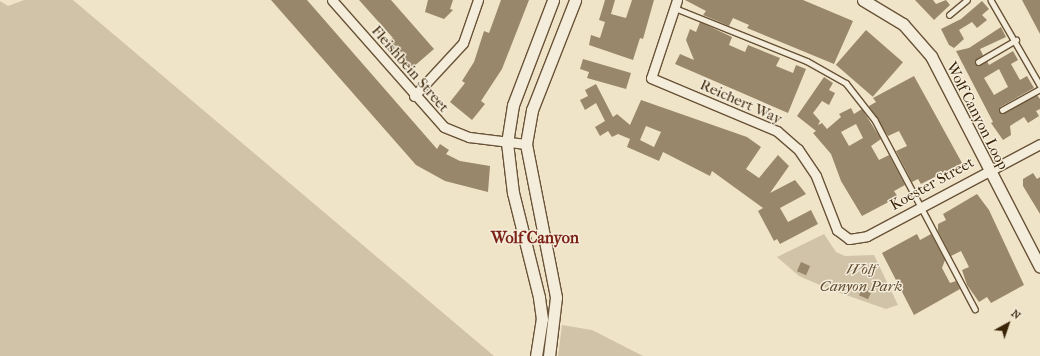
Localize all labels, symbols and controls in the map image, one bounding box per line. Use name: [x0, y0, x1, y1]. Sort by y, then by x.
street label: Fleishbein Street: [367, 22, 453, 116]
street label: Wolf Canyon Loop: [942, 59, 1012, 173]
street label: Reichert Way: [697, 76, 785, 128]
street label: Koester Street: [887, 154, 977, 214]
district label: Wolf Canyon: [491, 228, 579, 248]
park label: Wolf Canyon Park: [820, 260, 902, 295]
north arrow: [988, 304, 1028, 344]
text: N: [1009, 307, 1023, 322]

